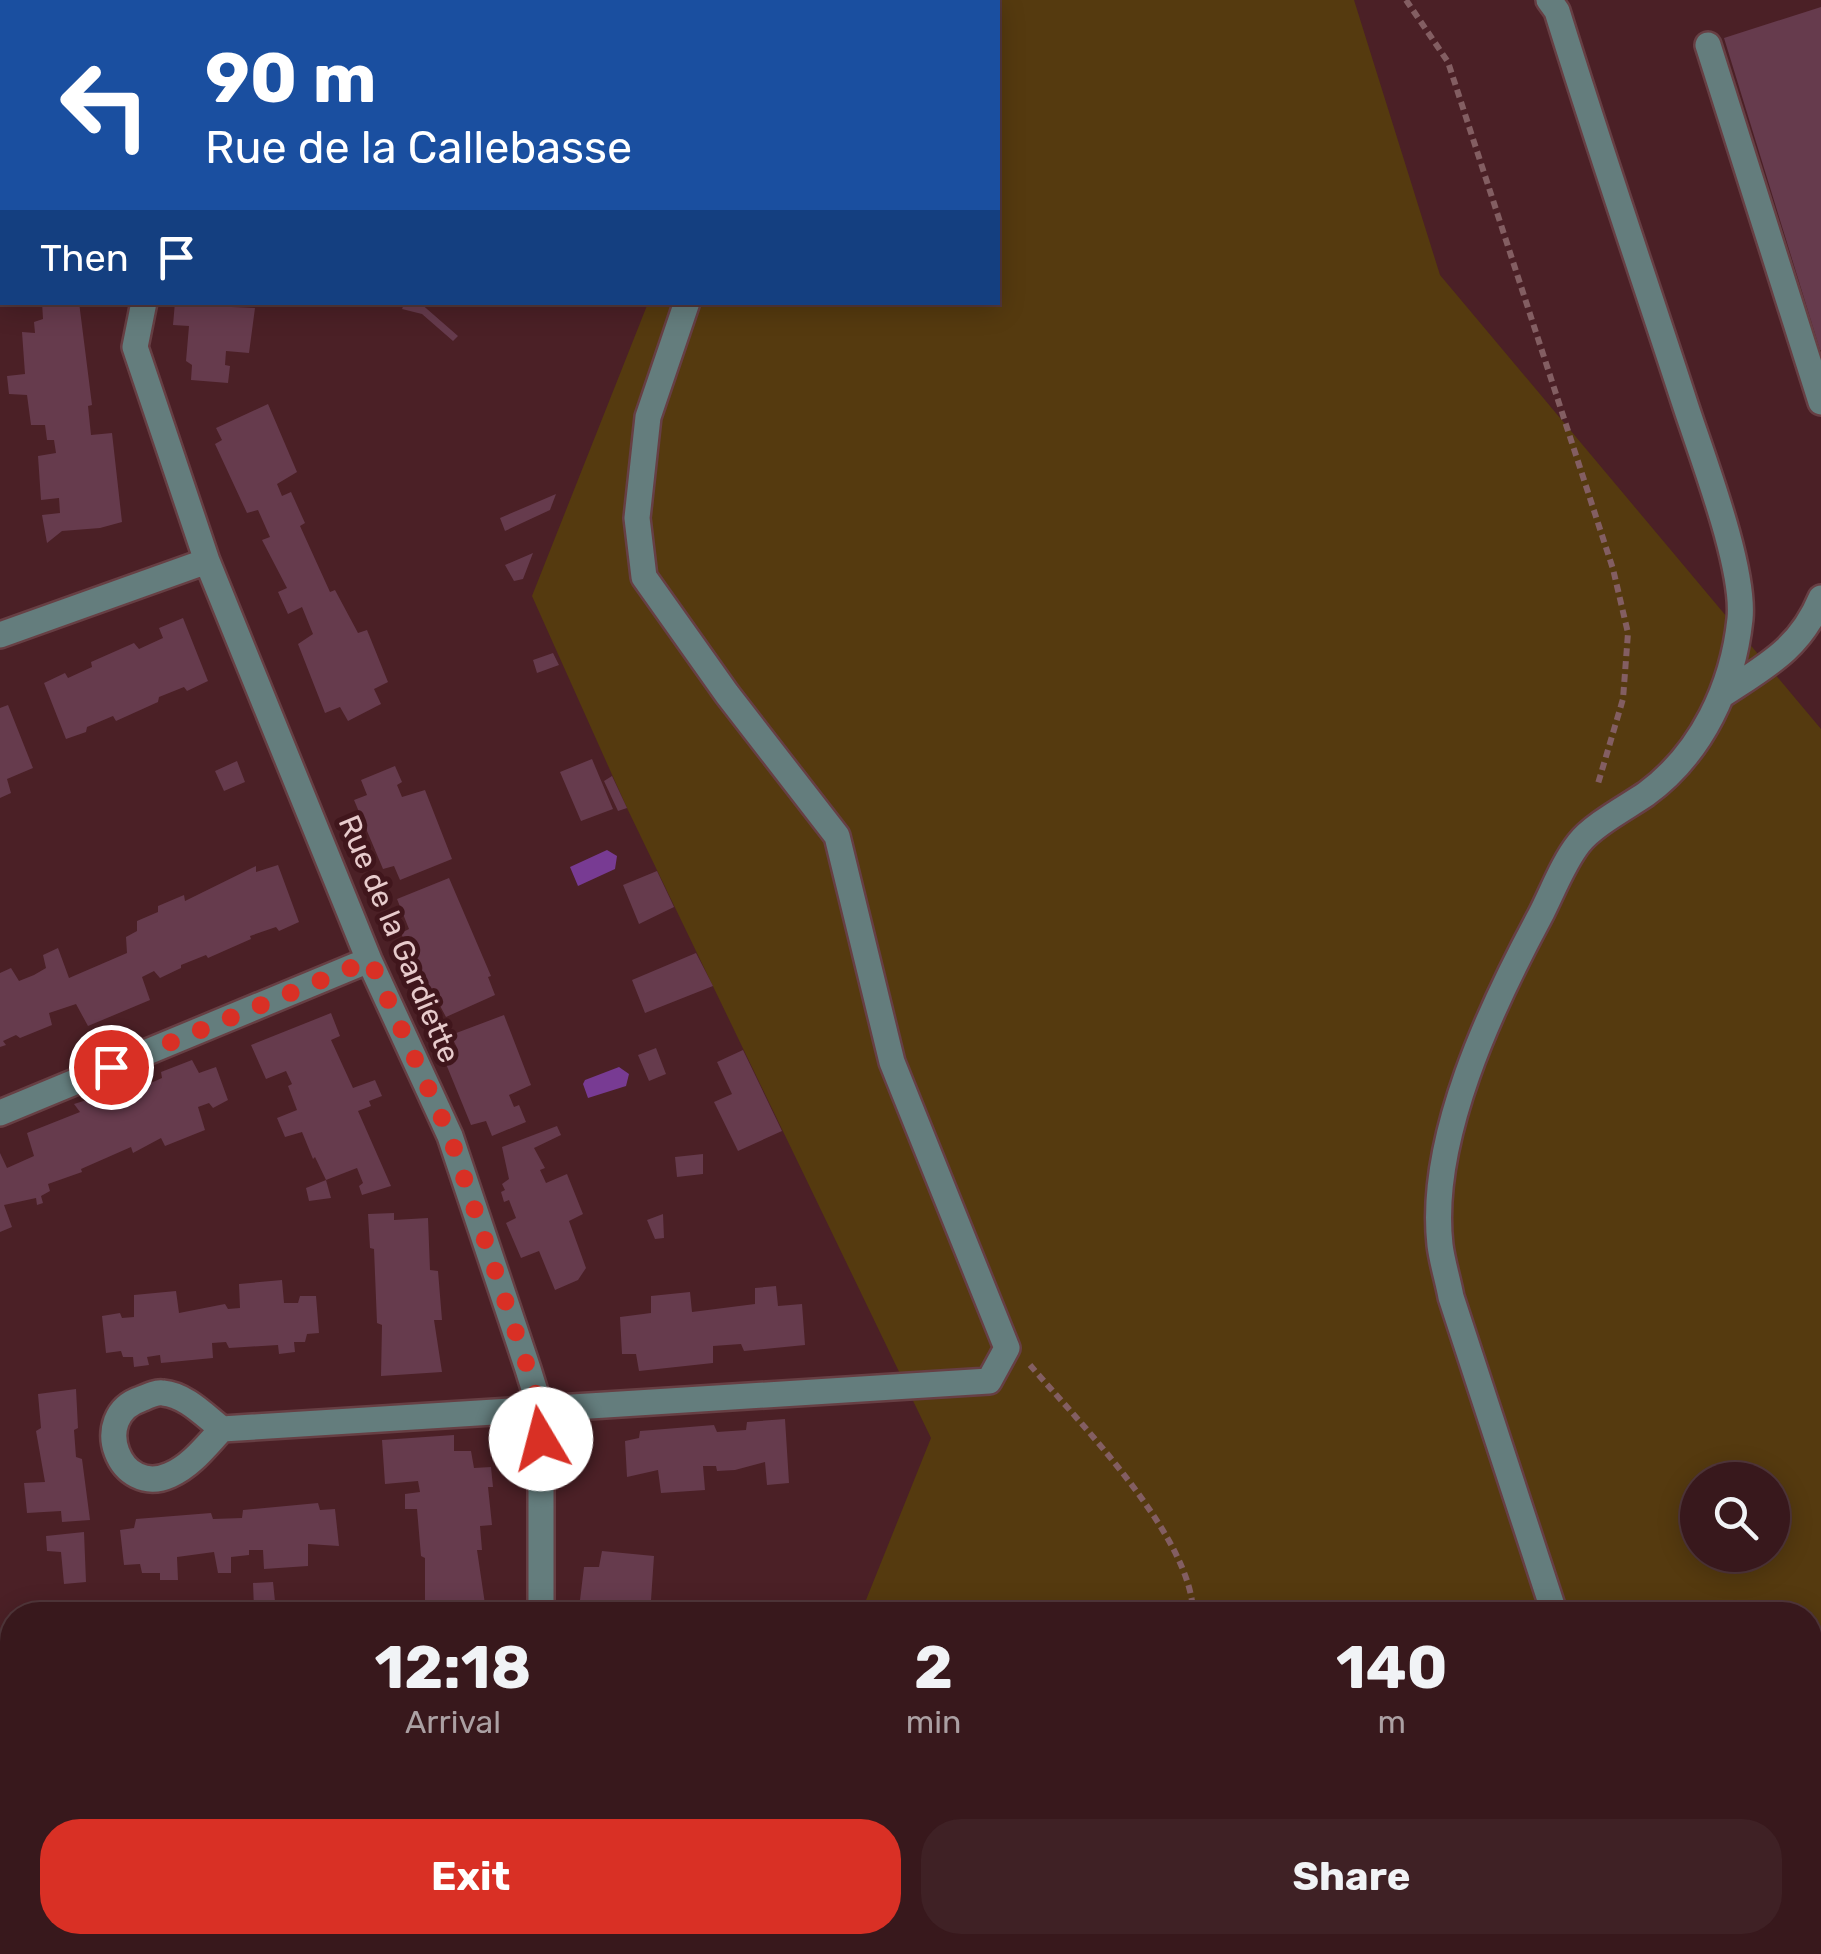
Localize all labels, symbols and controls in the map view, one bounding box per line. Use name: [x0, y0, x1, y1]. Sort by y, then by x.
text: 90 m: [205, 37, 377, 120]
icon: left: [40, 40, 170, 170]
text: Rue de la Callebasse: [205, 121, 632, 174]
icon: arrive: [149, 230, 204, 285]
text: Then: [40, 235, 129, 281]
street label: Rue de la Gardiette: [331, 810, 467, 1068]
pin: [69, 1025, 154, 1110]
icon: arrive: [84, 1040, 139, 1095]
position arrow: [489, 1387, 593, 1491]
map controls: [1680, 1462, 1790, 1572]
button: search: [1680, 1462, 1790, 1572]
text: 12:18: [375, 1632, 531, 1703]
text: 2: [914, 1632, 953, 1703]
text: 140: [1336, 1632, 1447, 1703]
text: Arrival: [405, 1703, 501, 1741]
text: min: [906, 1703, 961, 1741]
text: m: [1377, 1703, 1406, 1741]
button: Exit: [40, 1819, 901, 1934]
button: Share: [921, 1819, 1782, 1934]

